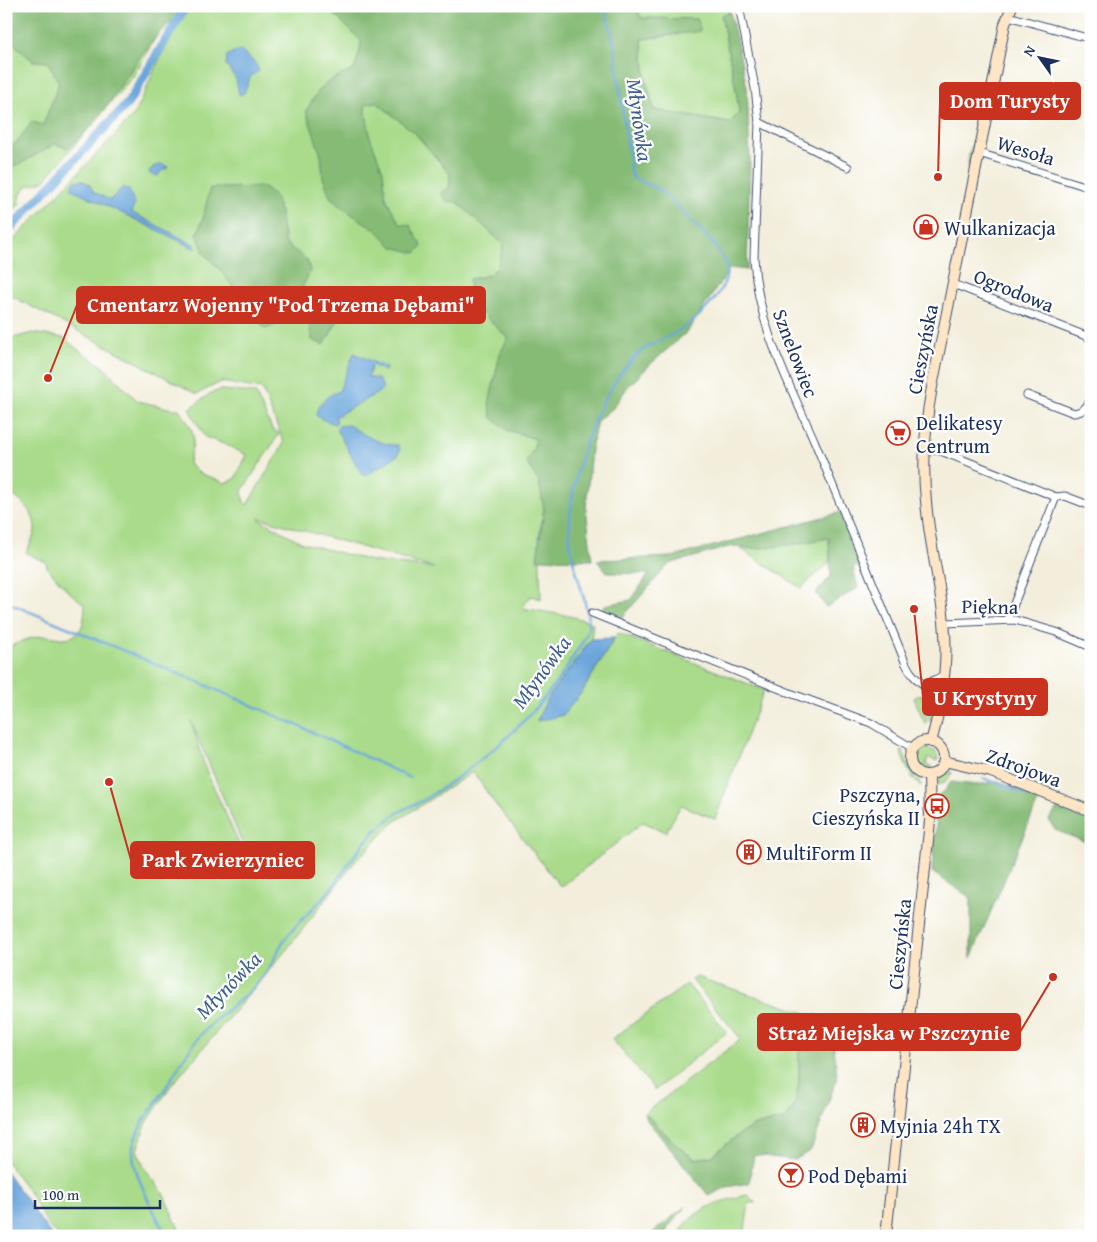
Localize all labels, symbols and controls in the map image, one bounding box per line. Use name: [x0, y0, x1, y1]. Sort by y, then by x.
north arrow: [1014, 32, 1064, 82]
text: N: [1018, 41, 1040, 60]
water label: Młynówka: [619, 76, 661, 164]
callout: Dom Turysty: [940, 83, 1080, 119]
text: Dom Turysty: [950, 85, 1070, 116]
street label: Wesoła: [994, 127, 1059, 173]
place label: Wulkanizacja: [944, 213, 1056, 242]
shop icon: Wulkanizacja: [913, 214, 939, 240]
street label: Ogrodowa: [970, 261, 1059, 319]
callout: Cmentarz Wojenny "Pod Trzema Dębami": [77, 287, 485, 323]
text: Cmentarz Wojenny "Pod Trzema Dębami": [87, 289, 475, 320]
street label: Cieszyńska: [899, 301, 945, 397]
street label: Sznelowiec: [766, 305, 826, 402]
place label: Delikatesy Centrum: [916, 408, 1003, 460]
supermarket icon: Delikatesy Centrum: [885, 420, 911, 446]
street label: Piękna: [961, 591, 1019, 621]
water label: Młynówka: [504, 629, 578, 715]
callout: U Krystyny: [923, 679, 1047, 715]
text: U Krystyny: [933, 682, 1037, 713]
street label: Zdrojowa: [982, 740, 1066, 794]
place label: Pszczyna, Cieszyńska II: [812, 780, 920, 832]
bus stop icon: Pszczyna, Cieszyńska II: [924, 793, 950, 819]
place label: MultiForm II: [766, 838, 872, 867]
building icon: MultiForm II: [736, 839, 762, 865]
callout: Park Zwierzyniec: [131, 842, 314, 878]
text: Park Zwierzyniec: [142, 844, 304, 875]
street label: Cieszyńska: [880, 897, 918, 991]
water label: Młynówka: [188, 944, 268, 1026]
callout: Straż Miejska w Pszczynie: [758, 1014, 1020, 1050]
text: Straż Miejska w Pszczynie: [768, 1017, 1010, 1048]
place label: Myjnia 24h TX: [880, 1111, 1002, 1140]
building icon: Myjnia 24h TX: [850, 1112, 876, 1138]
place label: Pod Dębami: [808, 1161, 908, 1190]
bar icon: Pod Dębami: [778, 1162, 804, 1188]
scale bar: [35, 1177, 160, 1209]
text: 100 m: [42, 1184, 80, 1205]

